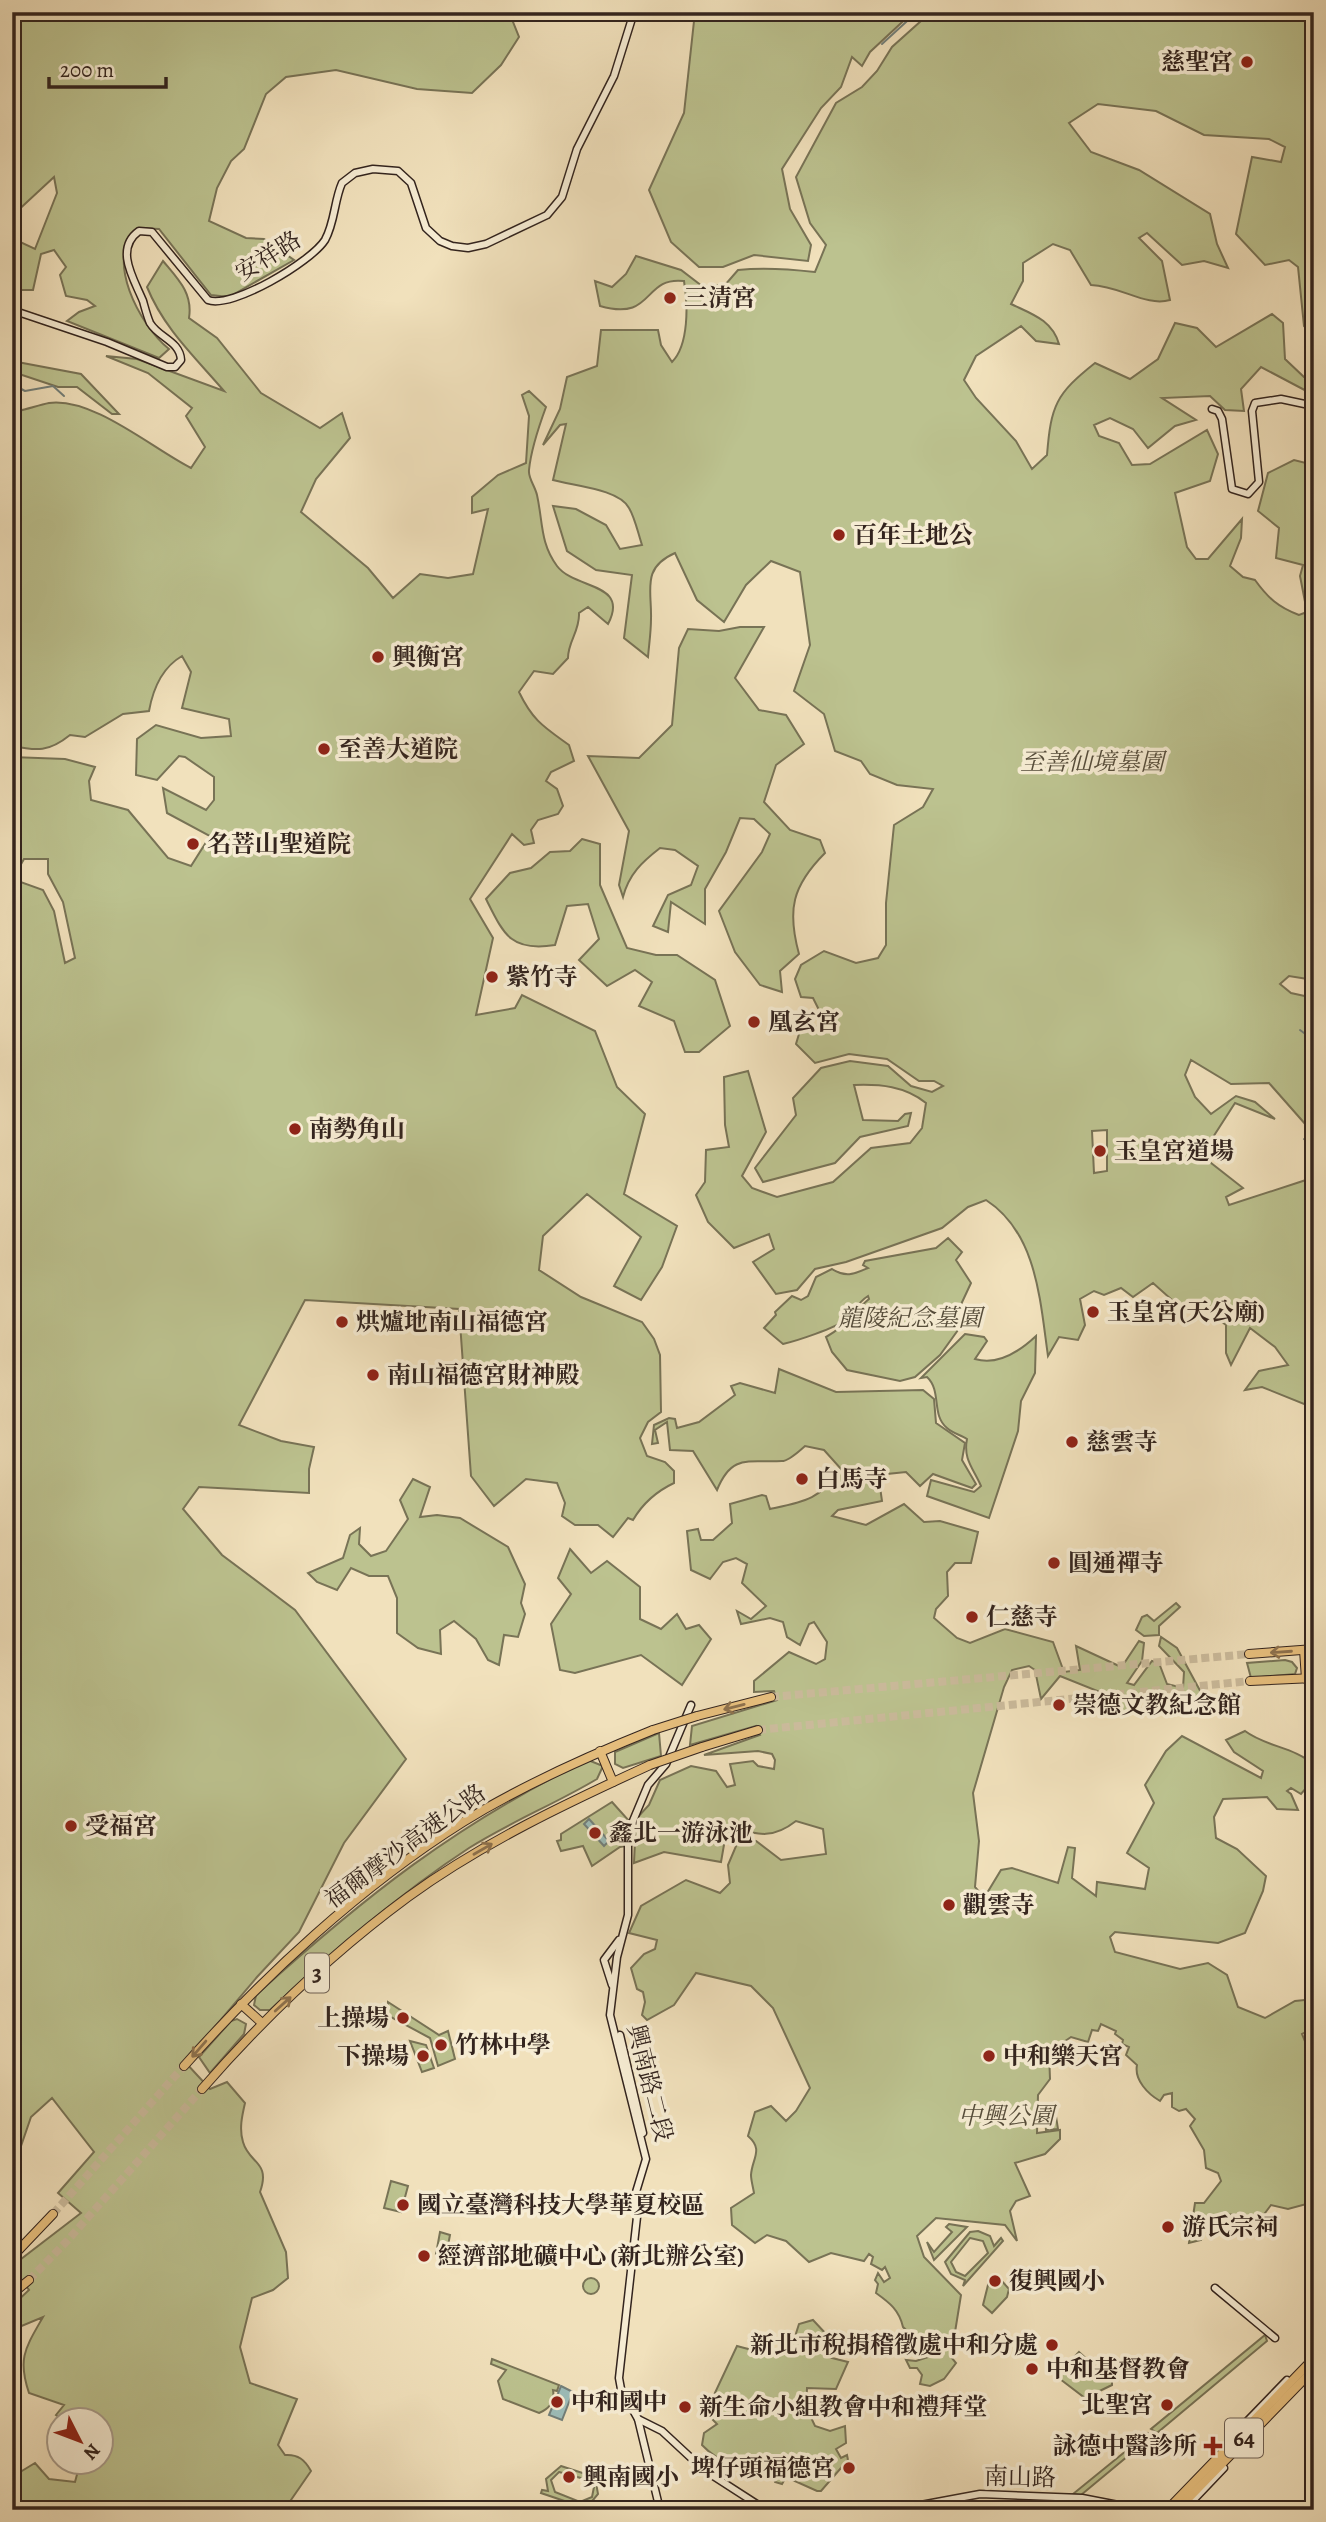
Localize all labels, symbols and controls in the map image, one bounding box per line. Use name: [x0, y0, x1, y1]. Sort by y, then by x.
scale bar: [49, 46, 166, 90]
place label: 慈聖宮: [1161, 46, 1233, 78]
marker: 慈聖宮: [1239, 54, 1255, 70]
text: 200 m: [60, 56, 114, 84]
street label: 安祥路: [229, 223, 307, 289]
place label: 三清宮: [684, 282, 756, 314]
marker: 三清宮: [662, 290, 678, 306]
place label: 百年土地公: [853, 519, 973, 551]
marker: 百年土地公: [831, 527, 847, 543]
place label: 興衡宮: [392, 641, 464, 673]
marker: 興衡宮: [370, 649, 386, 665]
place label: 至善大道院: [338, 733, 458, 765]
marker: 至善大道院: [316, 741, 332, 757]
park label: 至善仙境墓園: [1020, 746, 1168, 778]
place label: 名菩山聖道院: [207, 828, 351, 860]
marker: 名菩山聖道院: [185, 836, 201, 852]
place label: 紫竹寺: [506, 961, 578, 993]
marker: 紫竹寺: [484, 969, 500, 985]
place label: 凰玄宮: [768, 1006, 840, 1038]
marker: 凰玄宮: [746, 1014, 762, 1030]
place label: 南勢角山: [309, 1113, 405, 1145]
marker: 南勢角山: [287, 1121, 303, 1137]
place label: 玉皇宮道場: [1114, 1135, 1234, 1167]
marker: 玉皇宮道場: [1092, 1143, 1108, 1159]
place label: 玉皇宮(天公廟): [1107, 1296, 1265, 1328]
park label: 龍陵紀念墓園: [838, 1302, 986, 1334]
marker: 玉皇宮(天公廟): [1085, 1304, 1101, 1320]
place label: 烘爐地南山福德宮: [356, 1306, 548, 1338]
marker: 烘爐地南山福德宮: [334, 1314, 350, 1330]
place label: 南山福德宮財神殿: [387, 1359, 580, 1391]
marker: 南山福德宮財神殿: [365, 1367, 381, 1383]
place label: 慈雲寺: [1086, 1426, 1158, 1458]
marker: 慈雲寺: [1064, 1434, 1080, 1450]
place label: 白馬寺: [816, 1463, 888, 1495]
marker: 白馬寺: [794, 1471, 810, 1487]
place label: 圓通禪寺: [1068, 1547, 1164, 1579]
marker: 圓通禪寺: [1046, 1555, 1062, 1571]
place label: 仁慈寺: [986, 1601, 1058, 1633]
marker: 仁慈寺: [964, 1609, 980, 1625]
one-way arrow: [1270, 1646, 1293, 1659]
place label: 崇德文教紀念館: [1073, 1689, 1241, 1721]
marker: 崇德文教紀念館: [1051, 1697, 1067, 1713]
one-way arrow: [723, 1701, 746, 1714]
street label: 福爾摩沙高速公路: [318, 1777, 492, 1915]
place label: 受福宮: [85, 1810, 157, 1842]
place label: 鑫北一游泳池: [609, 1817, 753, 1849]
marker: 受福宮: [63, 1818, 79, 1834]
marker: 鑫北一游泳池: [587, 1825, 603, 1841]
one-way arrow: [473, 1842, 493, 1856]
place label: 觀雲寺: [963, 1889, 1035, 1921]
marker: 觀雲寺: [941, 1897, 957, 1913]
road number: 3: [305, 1954, 329, 1992]
one-way arrow: [274, 1996, 292, 2012]
place label: 上操場: [317, 2002, 389, 2034]
marker: 上操場: [395, 2010, 411, 2026]
street label: 興南路二段: [620, 2021, 680, 2145]
place label: 竹林中學: [455, 2029, 551, 2061]
marker: 竹林中學: [433, 2037, 449, 2053]
one-way arrow: [191, 2040, 207, 2058]
place label: 下操場: [337, 2040, 409, 2072]
place label: 中和樂天宮: [1003, 2040, 1123, 2072]
marker: 下操場: [415, 2048, 431, 2064]
marker: 中和樂天宮: [981, 2048, 997, 2064]
park label: 中興公園: [958, 2100, 1058, 2132]
place label: 國立臺灣科技大學華夏校區: [417, 2189, 705, 2221]
marker: 國立臺灣科技大學華夏校區: [395, 2197, 411, 2213]
place label: 游氏宗祠: [1182, 2211, 1278, 2243]
marker: 游氏宗祠: [1160, 2219, 1176, 2235]
place label: 經濟部地礦中心 (新北辦公室): [438, 2240, 744, 2272]
marker: 經濟部地礦中心 (新北辦公室): [416, 2248, 432, 2264]
place label: 復興國小: [1009, 2265, 1105, 2297]
marker: 復興國小: [987, 2273, 1003, 2289]
place label: 新北市稅捐稽徵處中和分處: [750, 2329, 1038, 2361]
marker: 新北市稅捐稽徵處中和分處: [1044, 2337, 1060, 2353]
place label: 中和基督教會: [1046, 2353, 1190, 2385]
marker: 中和基督教會: [1024, 2361, 1040, 2377]
place label: 中和國中: [571, 2386, 667, 2418]
place label: 北聖宮: [1081, 2389, 1153, 2421]
place label: 新生命小組教會中和禮拜堂: [699, 2391, 987, 2423]
marker: 中和國中: [549, 2394, 565, 2410]
marker: 北聖宮: [1159, 2397, 1175, 2413]
marker: 新生命小組教會中和禮拜堂: [677, 2399, 693, 2415]
north arrow: [46, 2406, 116, 2476]
road number: 64: [1225, 2418, 1263, 2458]
place label: 詠德中醫診所: [1053, 2430, 1197, 2462]
marker: 詠德中醫診所: [1203, 2436, 1223, 2456]
text: N: [77, 2438, 106, 2466]
place label: 埤仔頭福德宮: [691, 2452, 835, 2484]
marker: 埤仔頭福德宮: [841, 2460, 857, 2476]
street label: 南山路: [984, 2460, 1056, 2494]
place label: 興南國小: [583, 2461, 679, 2493]
marker: 興南國小: [561, 2469, 577, 2485]

